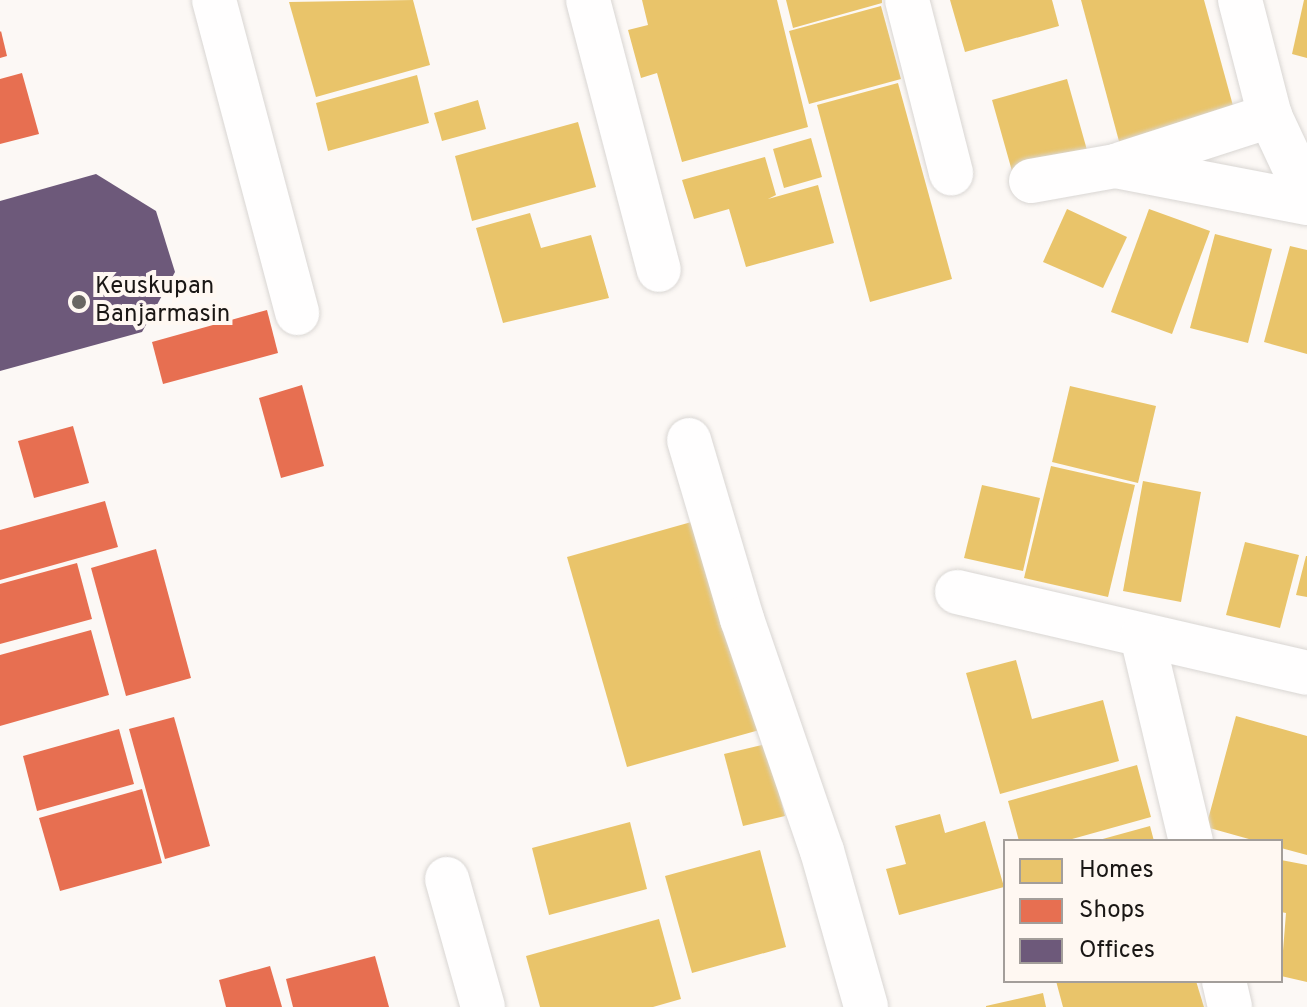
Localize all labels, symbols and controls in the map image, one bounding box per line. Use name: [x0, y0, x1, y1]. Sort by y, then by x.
place label: Keuskupan Banjarmasin: [95, 274, 230, 330]
marker: Keuskupan Banjarmasin: [70, 293, 88, 311]
legend: [1003, 839, 1283, 983]
text: Homes: [1079, 856, 1154, 886]
text: Shops: [1079, 896, 1145, 926]
text: Offices: [1079, 936, 1155, 966]

